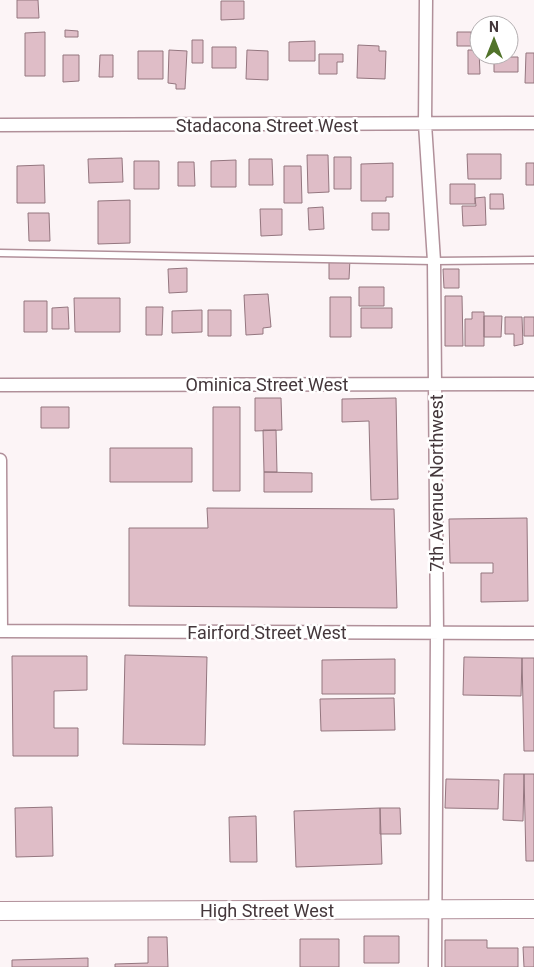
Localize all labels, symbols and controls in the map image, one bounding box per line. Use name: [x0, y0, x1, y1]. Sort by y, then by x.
north arrow: [469, 15, 519, 65]
text: N: [489, 19, 499, 35]
street label: Stadacona Street West: [176, 115, 358, 136]
street label: Ominica Street West: [186, 374, 349, 395]
street label: 7th Avenue Northwest: [426, 394, 447, 572]
street label: Fairford Street West: [187, 622, 347, 643]
street label: High Street West: [200, 900, 334, 921]

